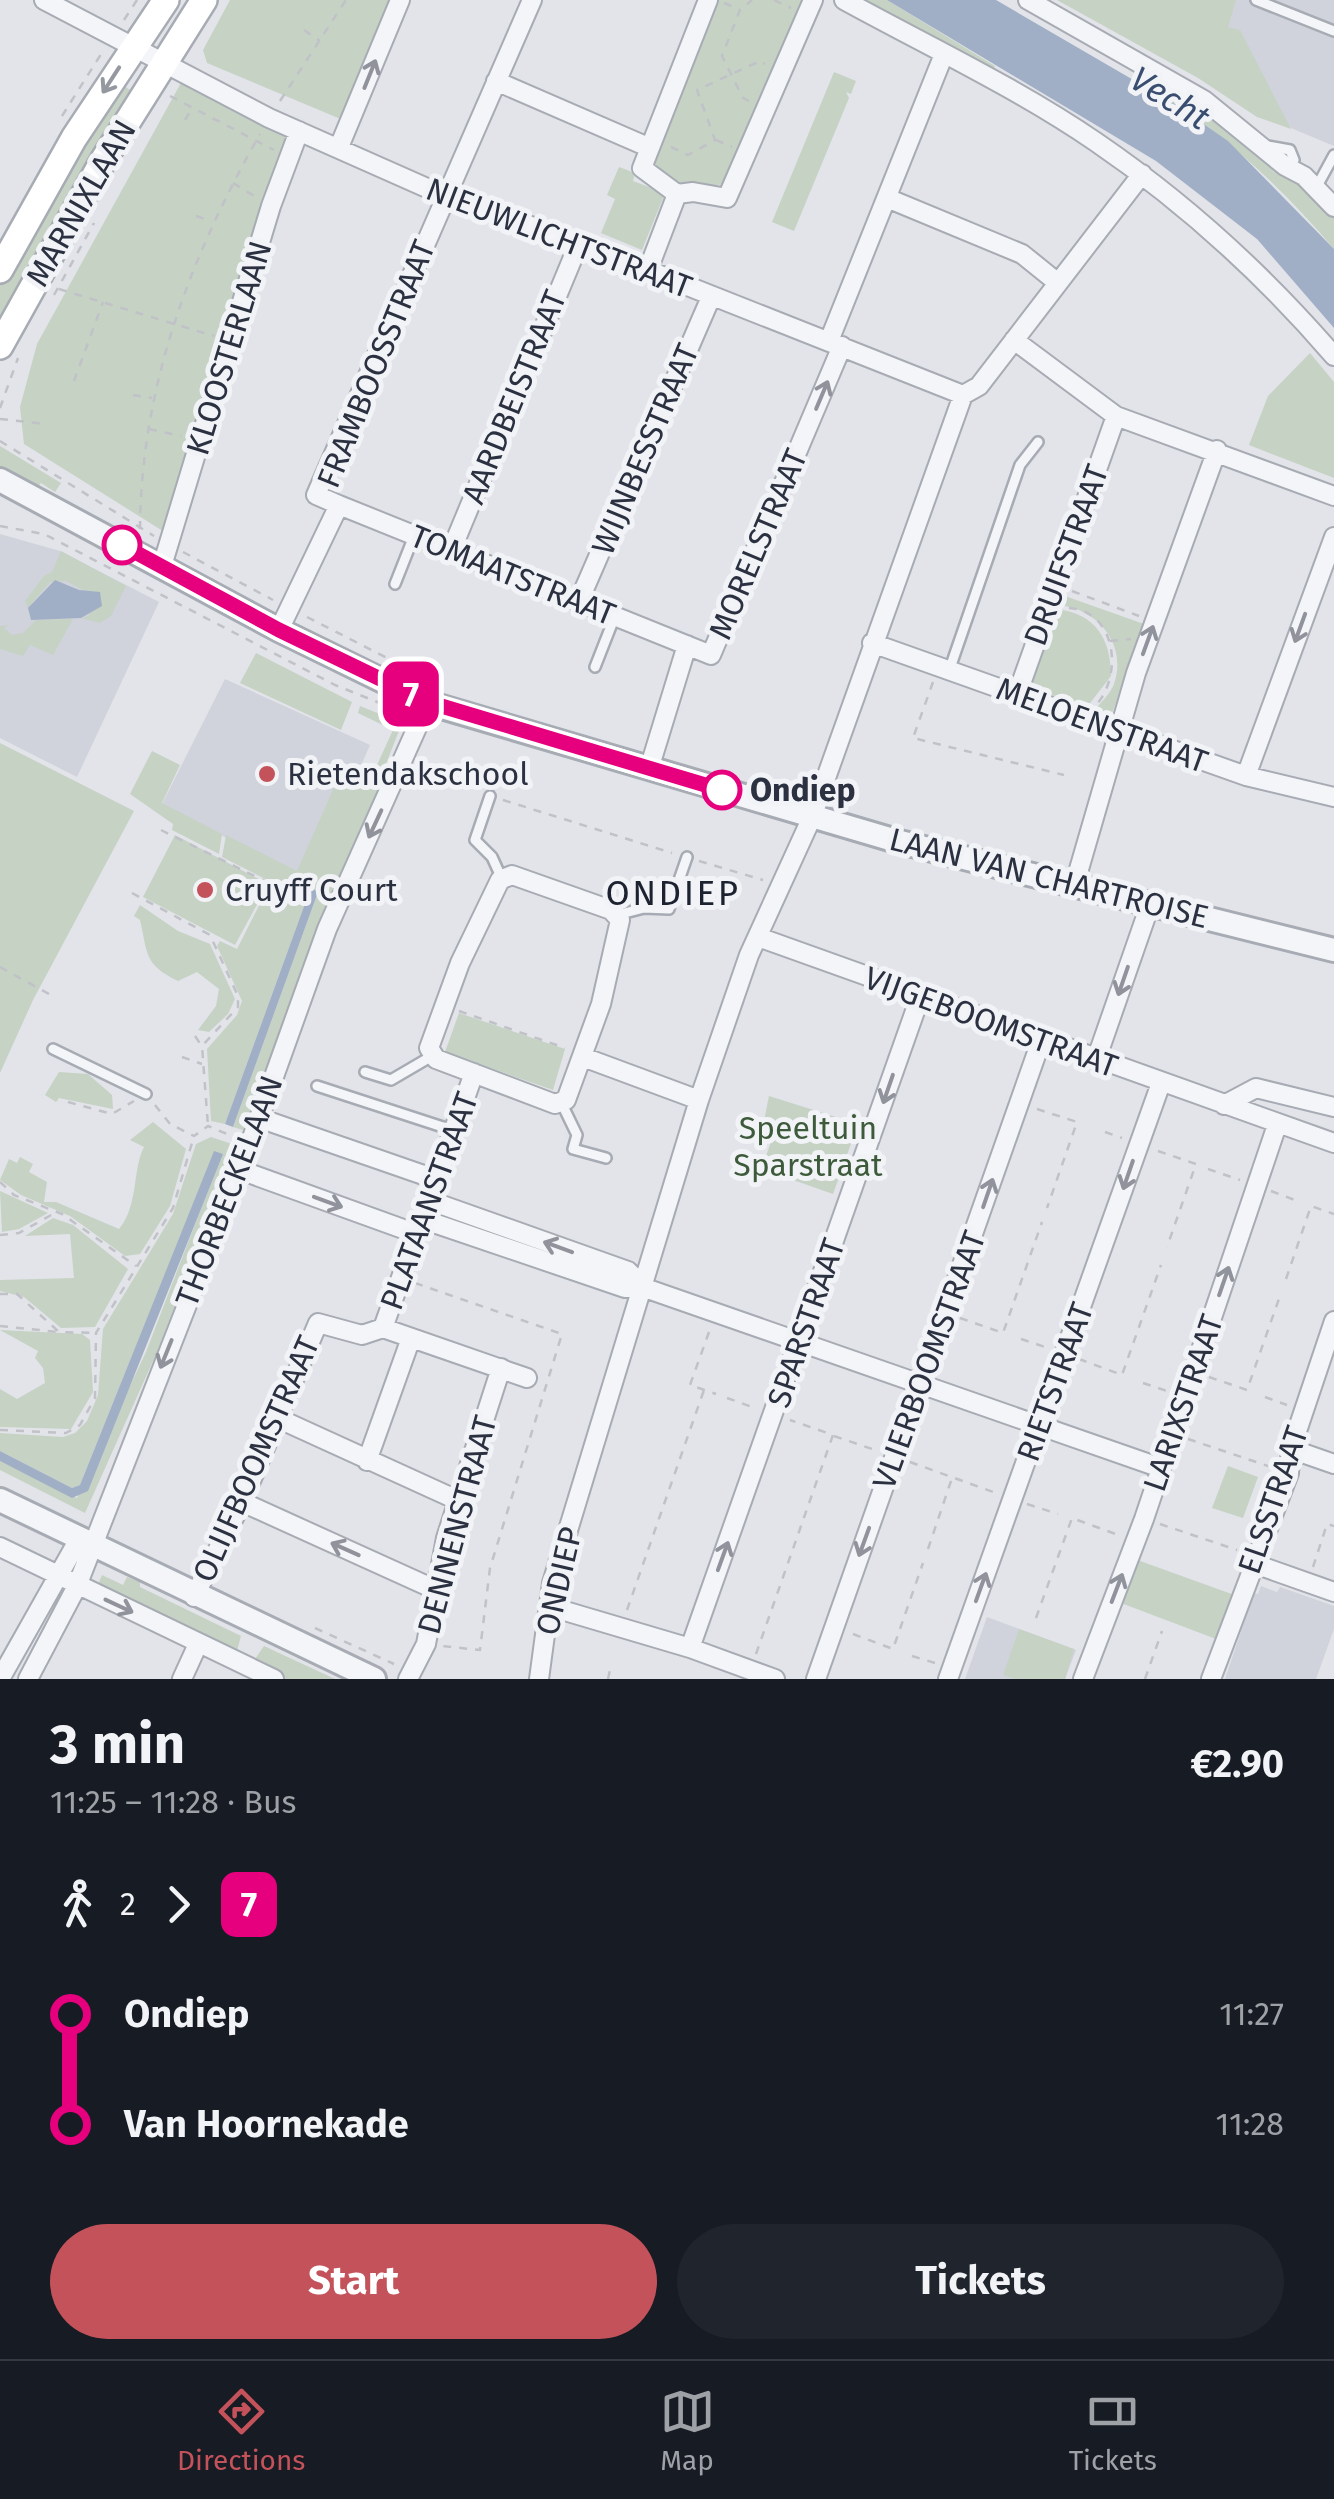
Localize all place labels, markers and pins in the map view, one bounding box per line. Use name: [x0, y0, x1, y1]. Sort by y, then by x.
unlabelled marker: [103, 526, 141, 564]
place label: Rietendakschool: [287, 755, 529, 793]
marker: Rietendakschool: [256, 763, 278, 785]
marker: Ondiep: [703, 771, 741, 809]
place label: Ondiep: [750, 771, 856, 809]
place label: Cruyff Court: [225, 871, 398, 909]
marker: Cruyff Court: [194, 879, 216, 901]

